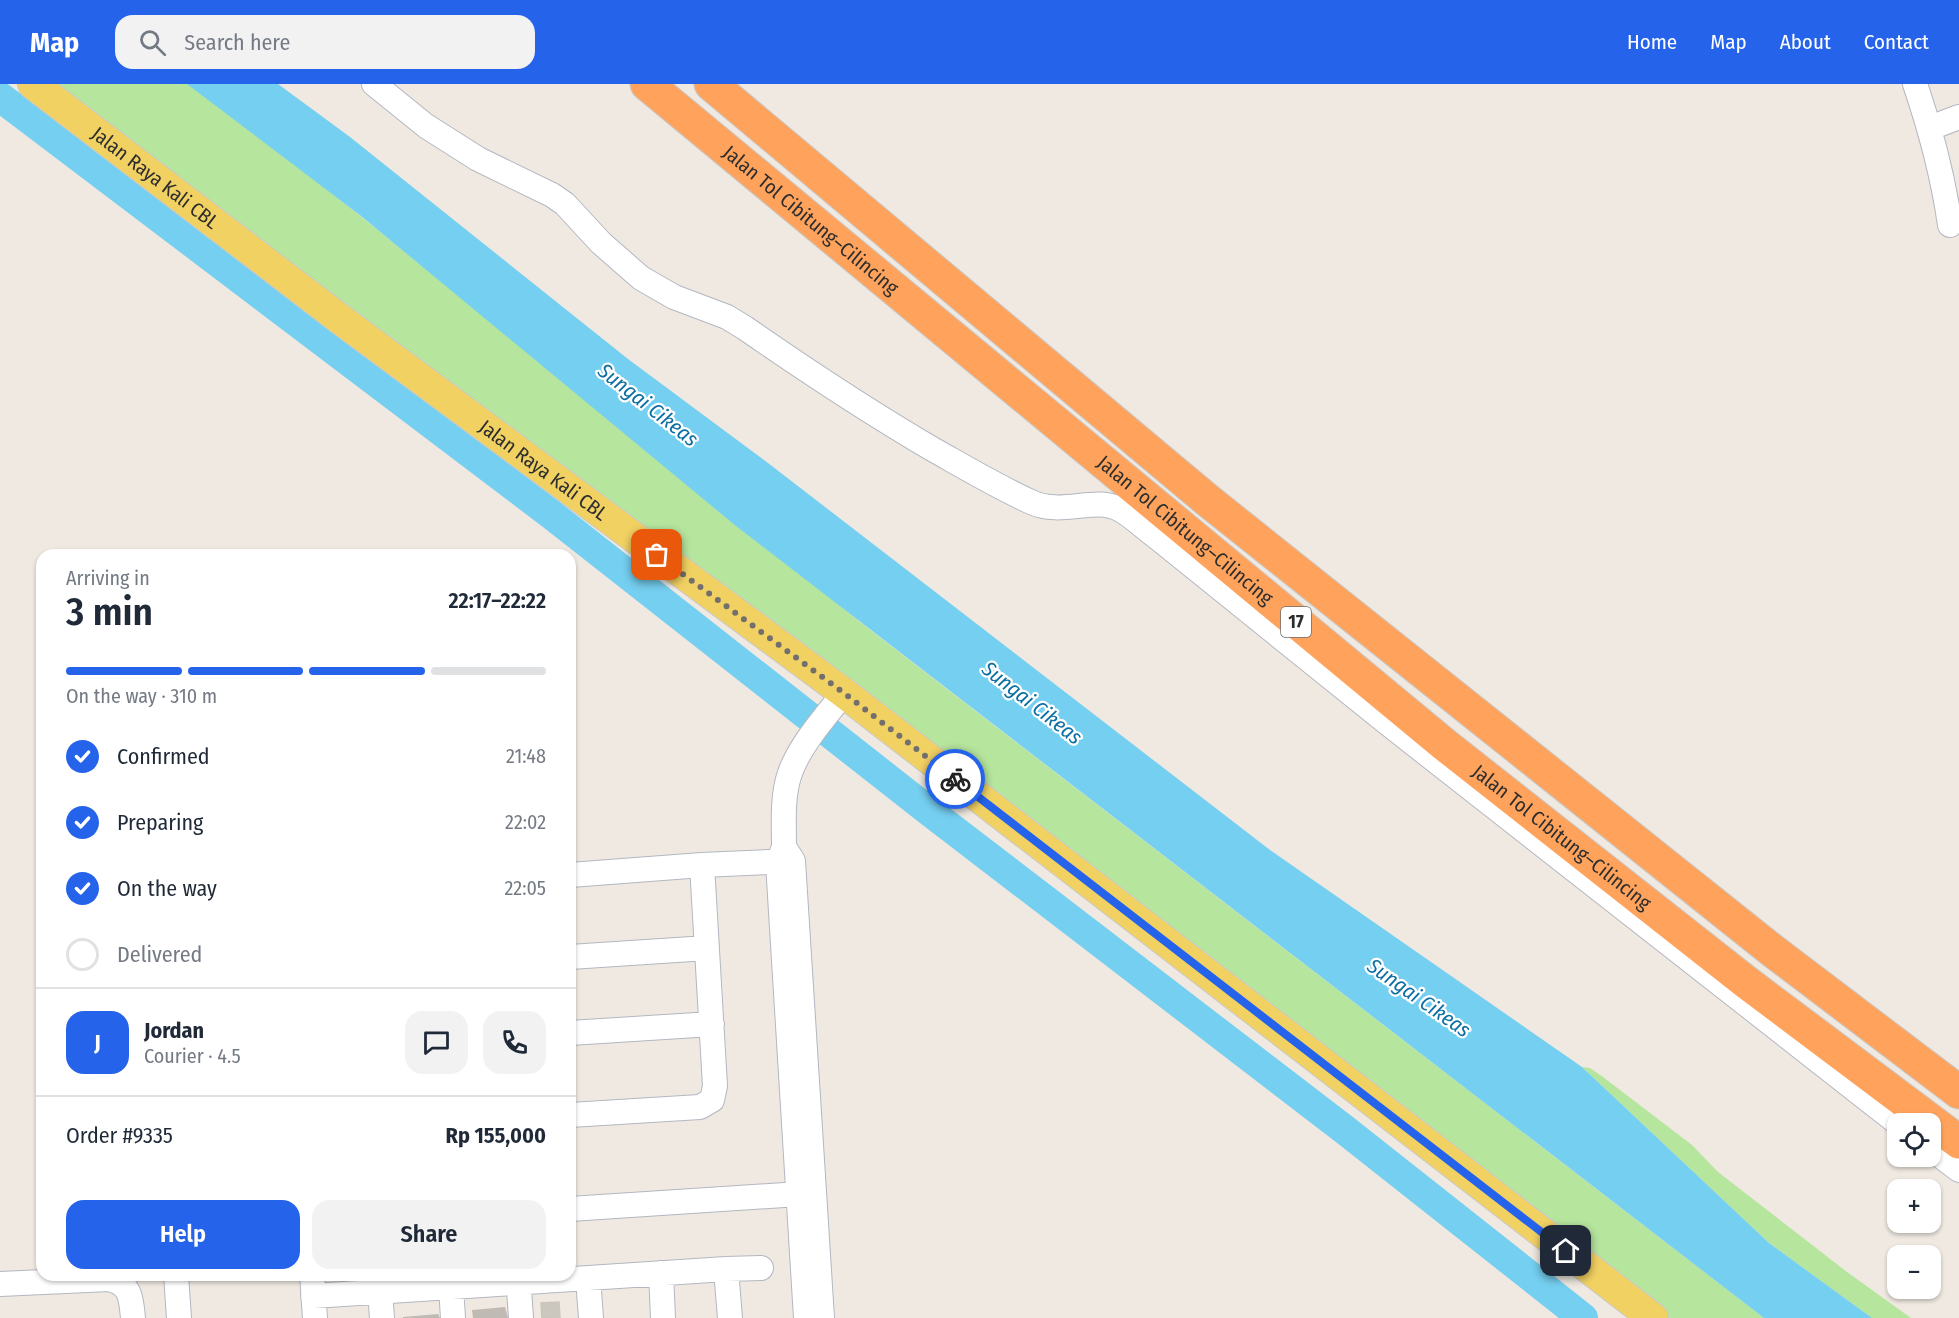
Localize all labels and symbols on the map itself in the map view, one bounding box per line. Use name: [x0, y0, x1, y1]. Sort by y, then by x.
street label: Jalan Raya Kali CBL: [87, 121, 224, 234]
street label: Jalan Tol Cibitung–Cilincing: [718, 140, 904, 300]
water label: Sungai Cikeas: [592, 357, 703, 452]
street label: Jalan Raya Kali CBL: [475, 415, 612, 526]
street label: Jalan Tol Cibitung–Cilincing: [1093, 450, 1278, 610]
pin: [631, 529, 682, 580]
road number: 17: [1281, 607, 1311, 637]
water label: Sungai Cikeas: [976, 655, 1087, 750]
courier: [925, 749, 985, 809]
street label: Jalan Tol Cibitung–Cilincing: [1468, 759, 1657, 915]
water label: Sungai Cikeas: [1362, 952, 1476, 1043]
pin: [1540, 1225, 1591, 1276]

